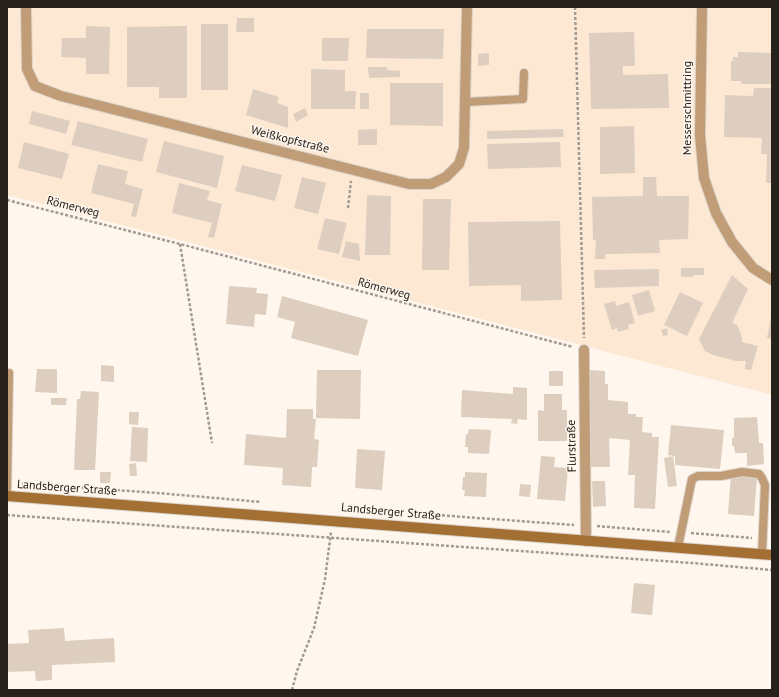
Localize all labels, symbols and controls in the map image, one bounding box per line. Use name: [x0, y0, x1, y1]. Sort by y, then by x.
street label: Messerschmittring: [681, 61, 695, 155]
street label: Weißkopfstraße: [249, 123, 331, 157]
street label: Römerweg: [45, 193, 101, 221]
street label: Römerweg: [356, 275, 412, 303]
street label: Flurstraße: [564, 420, 580, 472]
street label: Landsberger Straße: [17, 477, 117, 499]
street label: Landsberger Straße: [340, 500, 442, 524]

